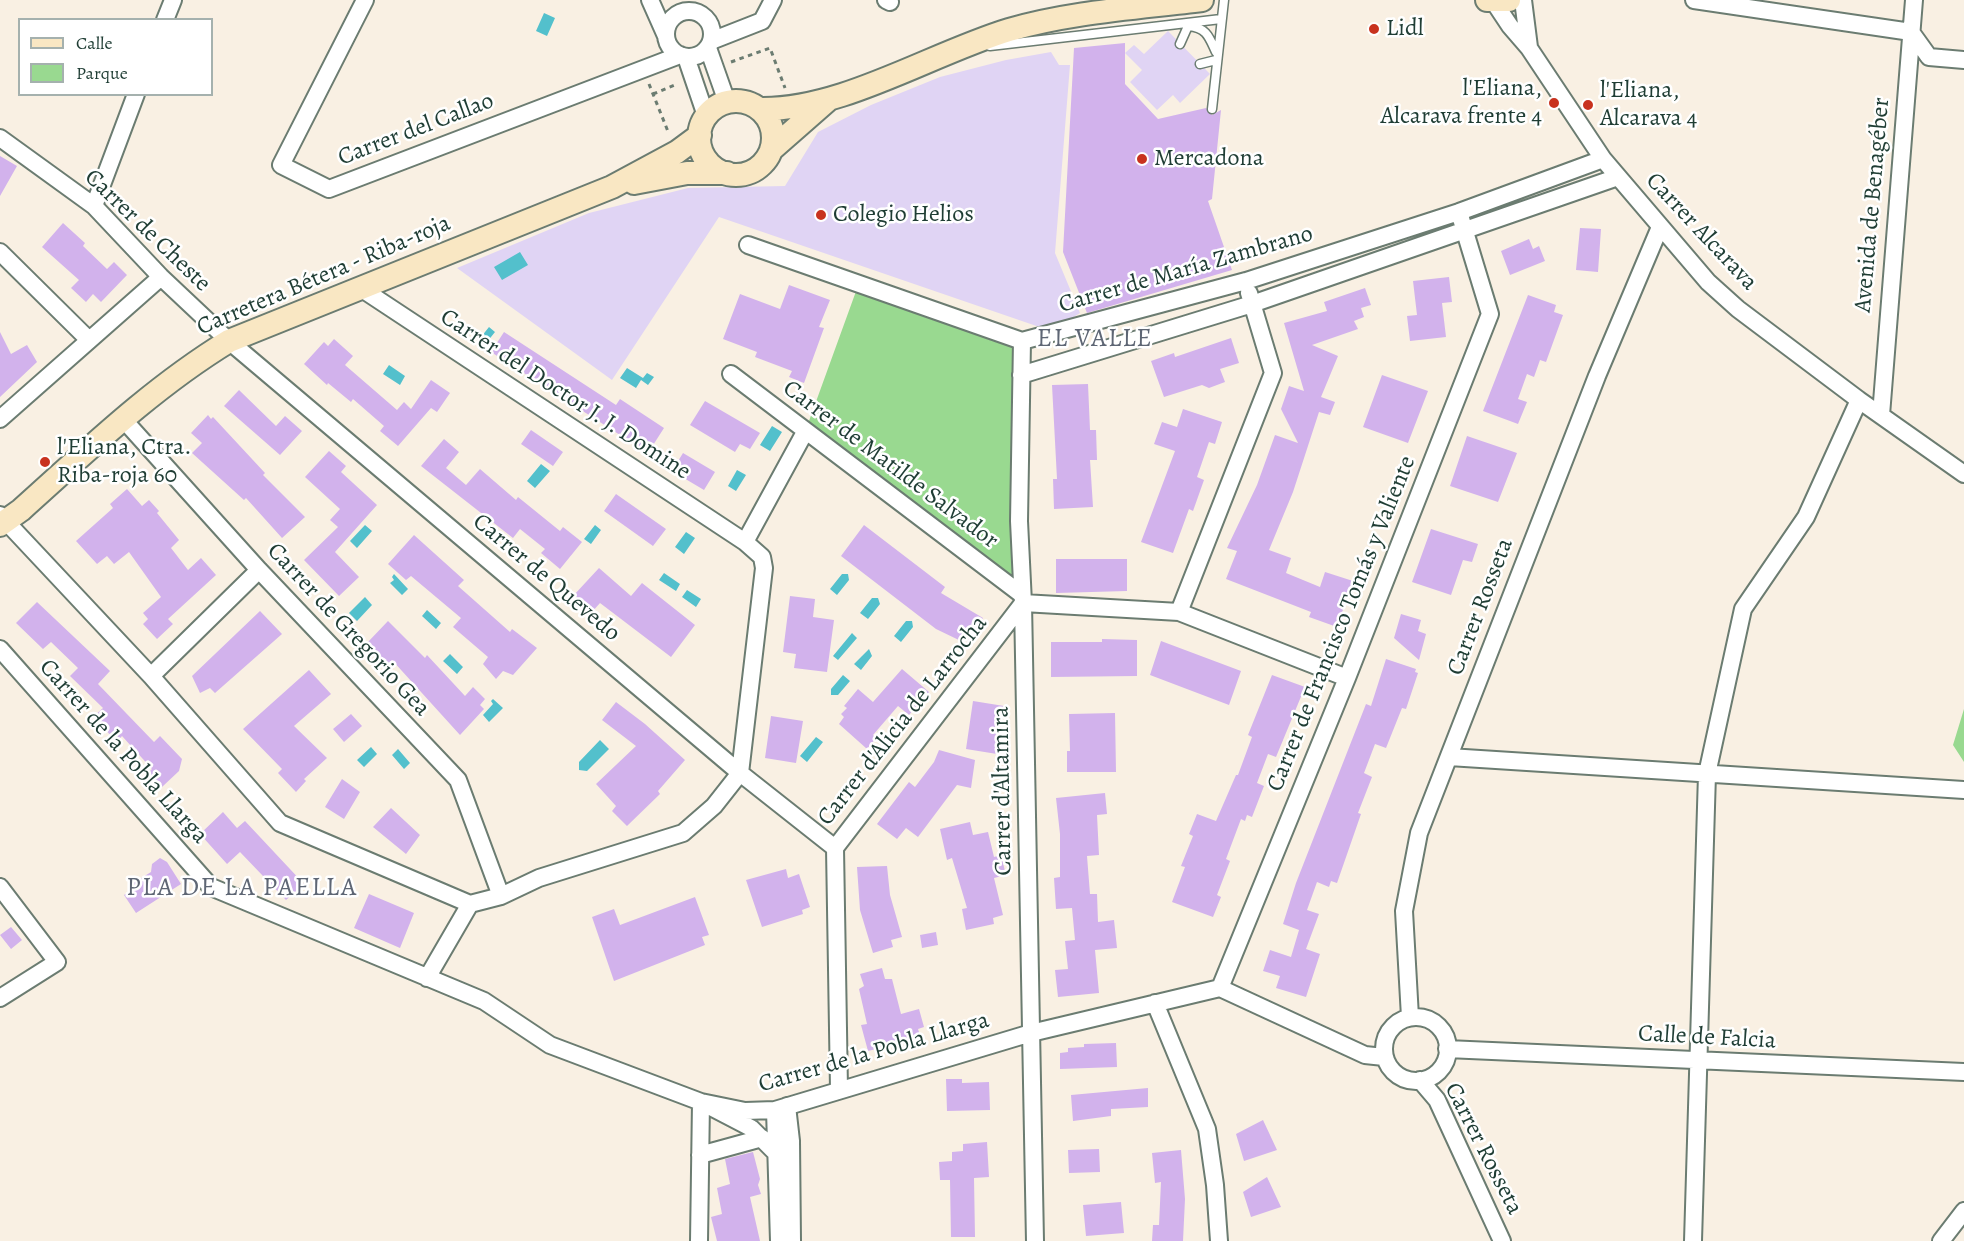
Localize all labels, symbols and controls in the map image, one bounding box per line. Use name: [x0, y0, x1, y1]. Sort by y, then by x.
place label: Lidl: [1386, 15, 1424, 43]
legend: [18, 18, 213, 96]
marker: Lidl: [1367, 22, 1381, 36]
text: Calle: [76, 31, 113, 55]
text: Parque: [76, 61, 128, 85]
place label: l'Eliana, Alcarava frente 4: [1381, 75, 1542, 131]
place label: l'Eliana, Alcarava 4: [1600, 77, 1697, 133]
street label: Carrer del Callao: [334, 87, 498, 173]
marker: l'Eliana, Alcarava frente 4: [1547, 96, 1561, 110]
street label: Avenida de Benagéber: [1849, 96, 1897, 314]
marker: l'Eliana, Alcarava 4: [1581, 98, 1595, 112]
place label: Mercadona: [1154, 145, 1264, 173]
marker: Mercadona: [1135, 152, 1149, 166]
street label: Carrer de Cheste: [78, 164, 216, 298]
street label: Carrer Alcarava: [1639, 167, 1763, 297]
place label: Colegio Helios: [833, 201, 974, 229]
marker: Colegio Helios: [814, 208, 828, 222]
street label: Carretera Bétera - Riba-roja: [193, 209, 455, 343]
street label: Carrer de María Zambrano: [1056, 220, 1316, 320]
street label: Carrer del Doctor J. J. Domine: [434, 303, 696, 487]
district label: EL VALLE: [1037, 324, 1153, 356]
street label: Carrer de Matilde Salvador: [777, 375, 1003, 555]
place label: l'Eliana, Ctra. Riba-roja 60: [57, 434, 192, 490]
street label: Carrer de Francisco Tomás y Valiente: [1261, 452, 1423, 796]
marker: l'Eliana, Ctra. Riba-roja 60: [38, 455, 52, 469]
street label: Carrer de Quevedo: [466, 508, 626, 648]
street label: Carrer Rosseta: [1442, 535, 1520, 679]
street label: Carrer de Gregorio Gea: [260, 537, 436, 723]
street label: Carrer d'Alicia de Larrocha: [812, 610, 994, 832]
street label: Carrer de la Pobla Llarga: [32, 654, 214, 850]
street label: Carrer d'Altamira: [987, 706, 1019, 876]
district label: PLA DE LA PAELLA: [126, 873, 358, 905]
street label: Carrer de la Pobla Llarga: [755, 1006, 993, 1100]
street label: Calle de Falcia: [1637, 1020, 1777, 1056]
street label: Carrer Rosseta: [1437, 1078, 1529, 1220]

